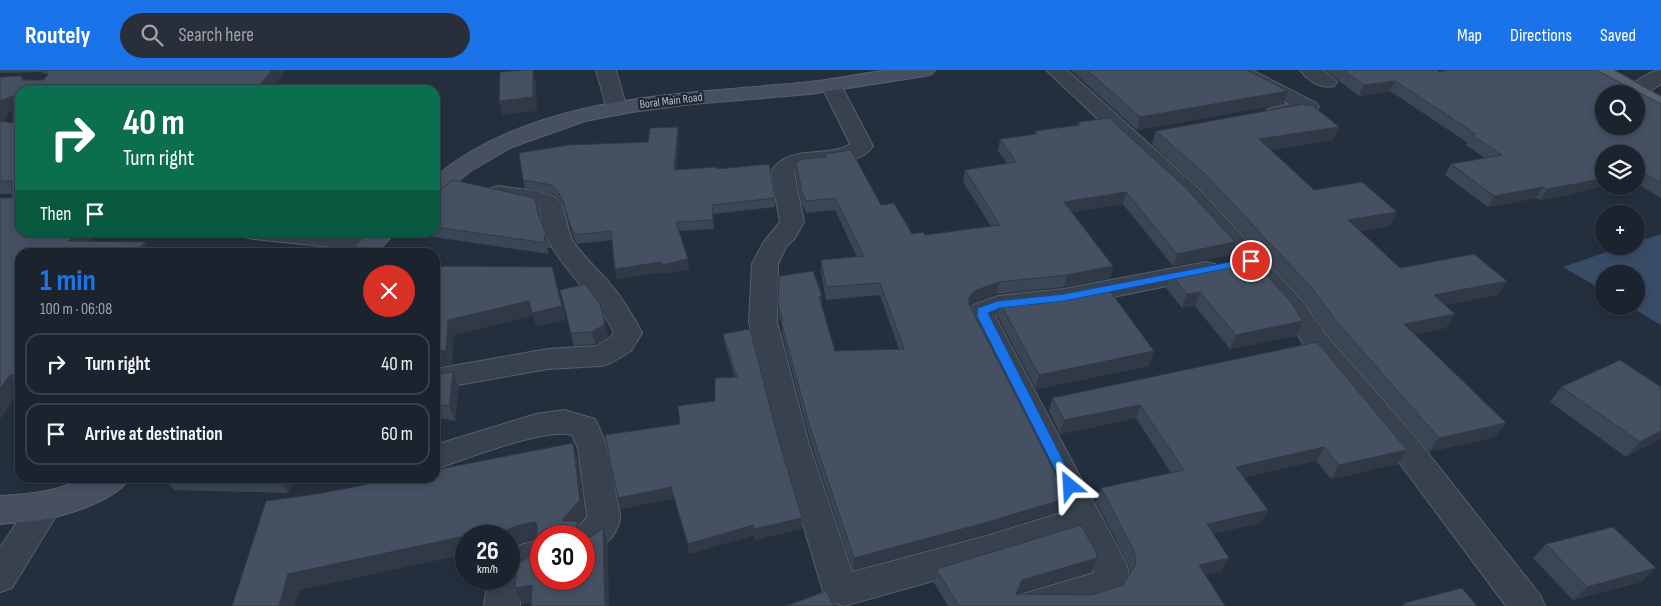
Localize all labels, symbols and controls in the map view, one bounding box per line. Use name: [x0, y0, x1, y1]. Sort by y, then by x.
search box: [120, 13, 470, 58]
text: Routely: [25, 21, 90, 50]
icon: search: [138, 21, 166, 49]
text: Search here: [178, 24, 254, 47]
text: Map: [1457, 25, 1482, 46]
text: Directions: [1510, 25, 1572, 46]
text: Saved: [1600, 25, 1636, 46]
map controls: [1595, 85, 1645, 315]
button: search: [1595, 85, 1645, 135]
street label: Boral Main Road: [639, 90, 703, 112]
text: 40 m: [123, 102, 185, 145]
icon: right: [40, 105, 105, 170]
text: Turn right: [123, 145, 194, 172]
button: layers: [1595, 145, 1645, 195]
icon: arrive: [81, 200, 109, 228]
text: Then: [40, 203, 71, 226]
button: +: [1595, 205, 1645, 255]
pin: [1230, 240, 1272, 282]
icon: arrive: [1237, 247, 1265, 275]
text: 1 min: [40, 263, 96, 299]
button: close: [363, 265, 415, 317]
button: −: [1595, 265, 1645, 315]
text: 100 m · 06:08: [40, 300, 112, 319]
icon: right: [42, 350, 70, 378]
text: Turn right: [85, 353, 150, 376]
text: 40 m: [381, 353, 413, 376]
icon: arrive: [42, 420, 70, 448]
text: Arrive at destination: [85, 423, 223, 446]
text: 60 m: [381, 423, 413, 446]
position arrow: [1043, 459, 1095, 511]
speed limit sign: 30: [530, 525, 595, 590]
text: 26: [476, 536, 499, 567]
text: km/h: [477, 562, 498, 577]

